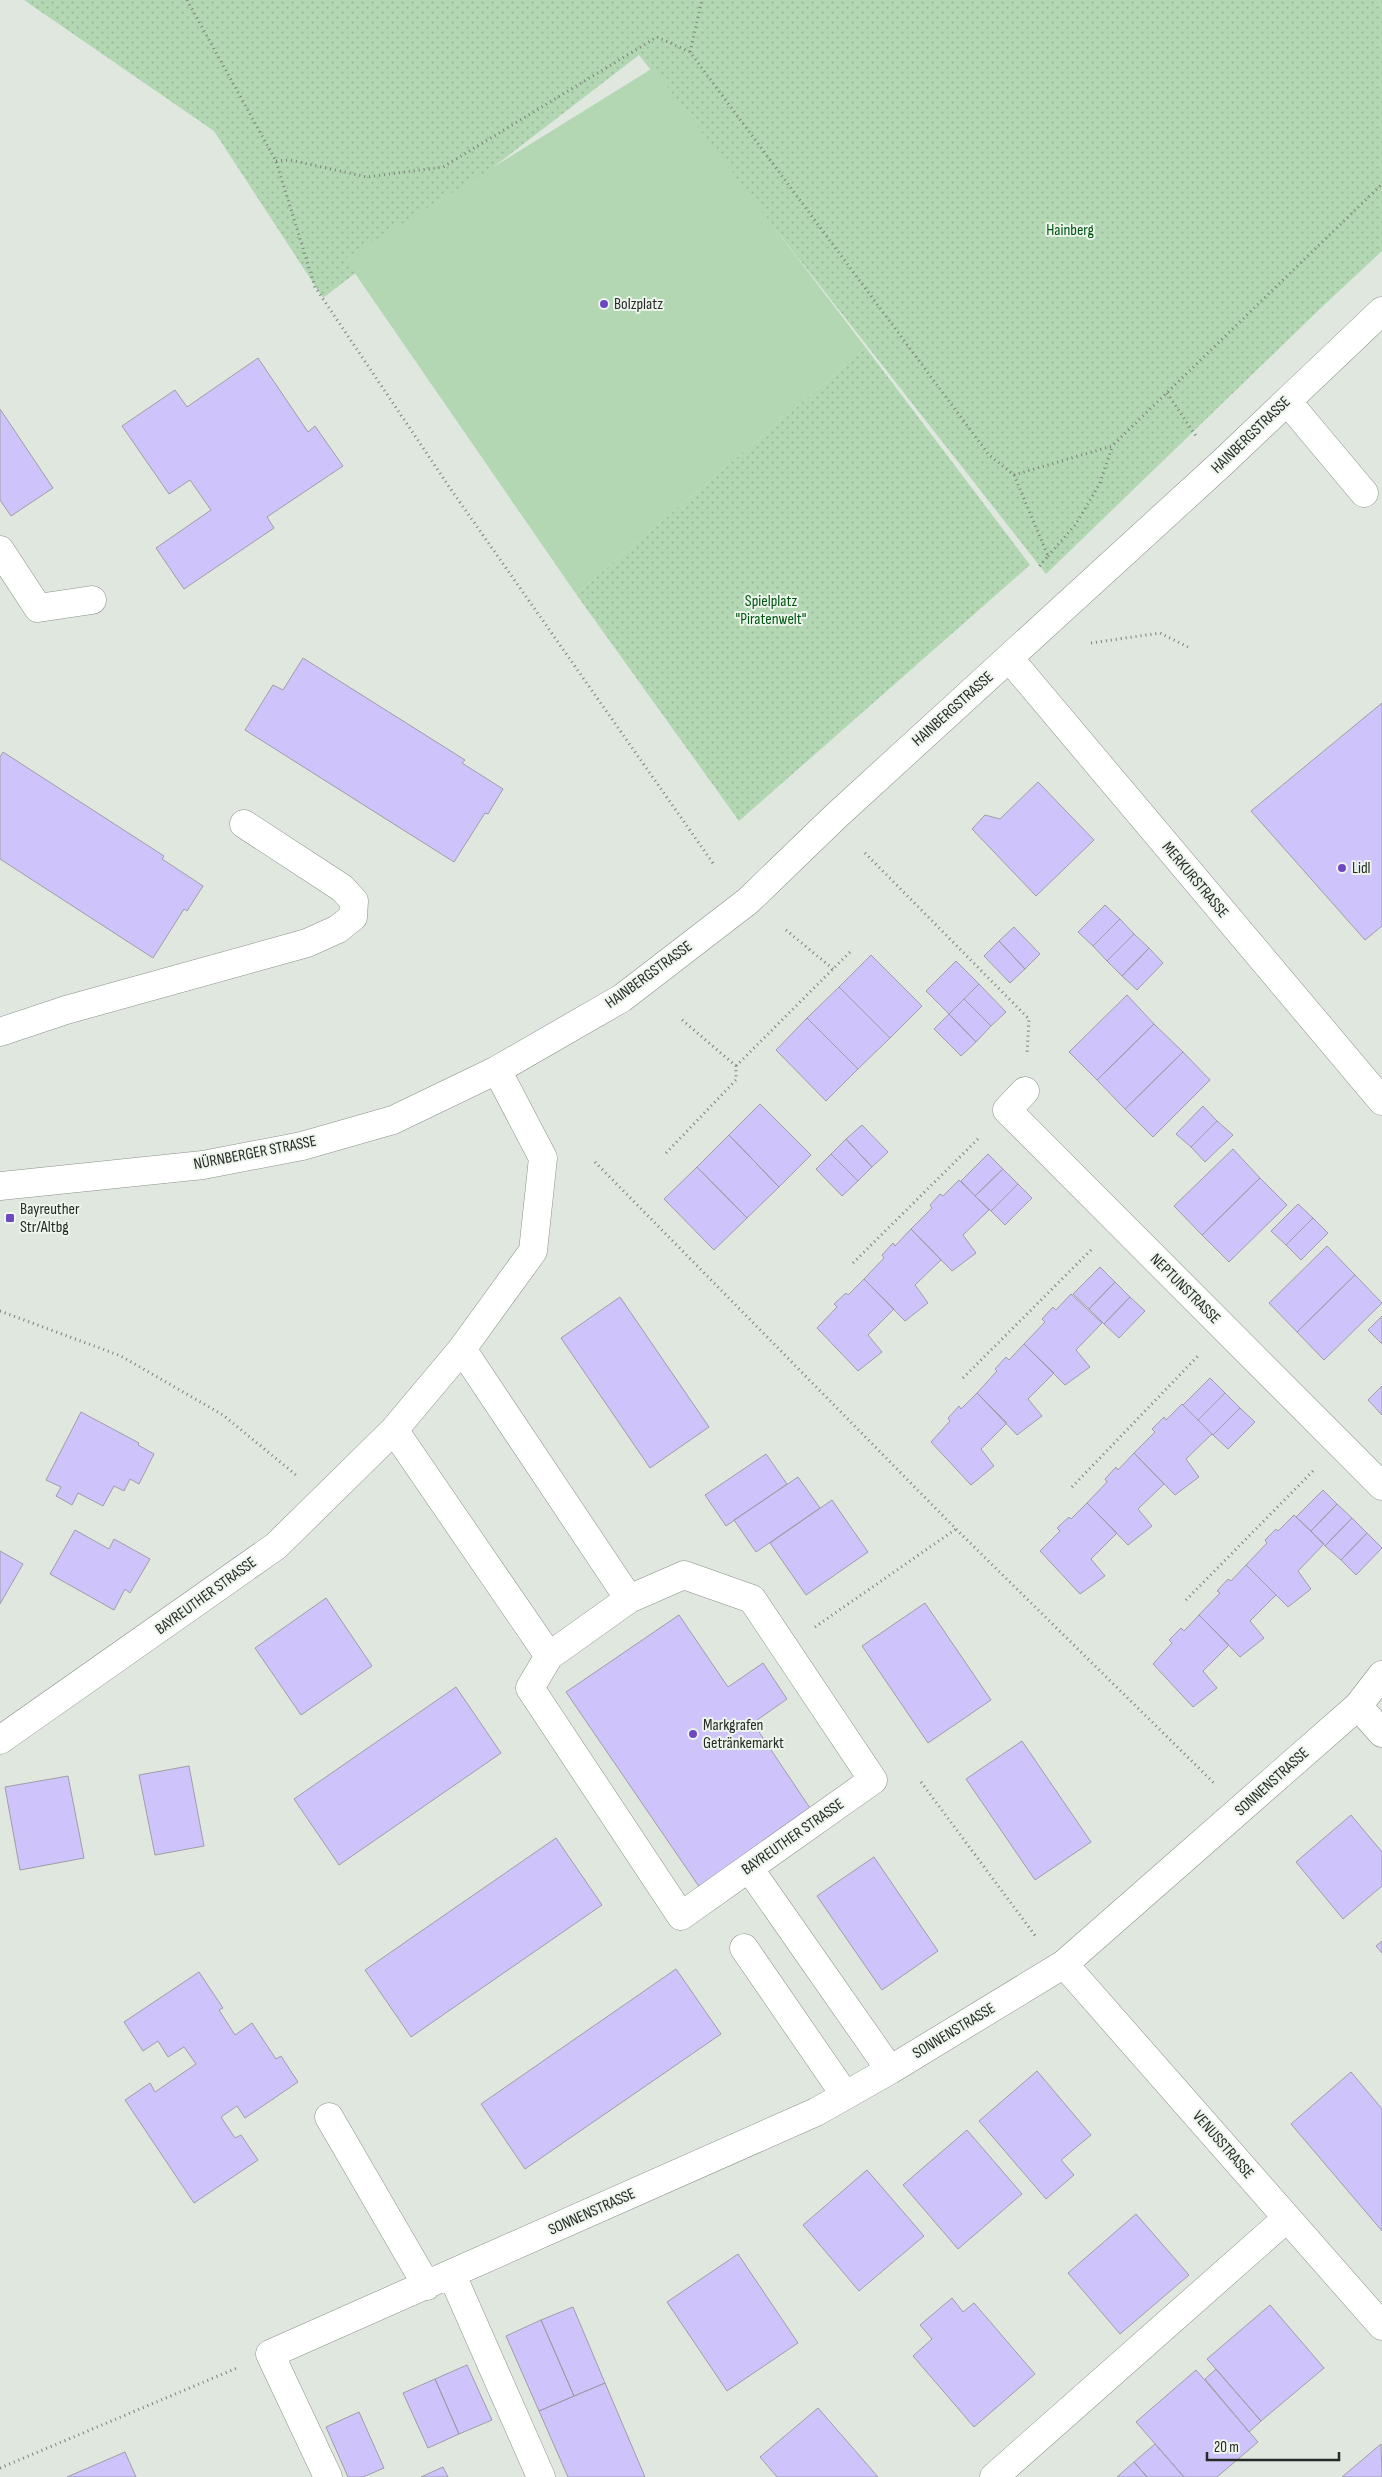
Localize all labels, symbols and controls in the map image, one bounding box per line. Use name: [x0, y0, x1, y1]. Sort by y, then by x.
park label: Hainberg: [1046, 221, 1094, 240]
place label: Bolzplatz: [614, 295, 663, 314]
marker: Bolzplatz: [598, 298, 610, 310]
street label: HAINBERGSTRASSE: [1207, 392, 1295, 478]
park label: Spielplatz "Piratenwelt": [736, 592, 806, 629]
street label: HAINBERGSTRASSE: [908, 668, 998, 750]
street label: MERKURSTRASSE: [1158, 838, 1232, 922]
place label: Lidl: [1352, 859, 1371, 878]
marker: Lidl: [1336, 862, 1348, 874]
street label: HAINBERGSTRASSE: [602, 937, 696, 1013]
street label: NÜRNBERGER STRASSE: [192, 1132, 318, 1174]
place label: Bayreuther Str/Altbg: [20, 1200, 80, 1237]
marker: Bayreuther Str/Altbg: [4, 1212, 16, 1224]
street label: NEPTUNSTRASSE: [1146, 1250, 1224, 1328]
street label: BAYREUTHER STRASSE: [152, 1553, 260, 1639]
place label: Markgrafen Getränkemarkt: [703, 1716, 784, 1753]
marker: Markgrafen Getränkemarkt: [687, 1728, 699, 1740]
street label: SONNENSTRASSE: [1231, 1744, 1313, 1820]
street label: BAYREUTHER STRASSE: [738, 1795, 848, 1879]
street label: SONNENSTRASSE: [909, 1999, 999, 2063]
street label: VENUSSTRASSE: [1188, 2107, 1258, 2183]
street label: SONNENSTRASSE: [546, 2184, 638, 2240]
scale bar: [1207, 2430, 1340, 2462]
text: 20 m: [1214, 2438, 1239, 2457]

